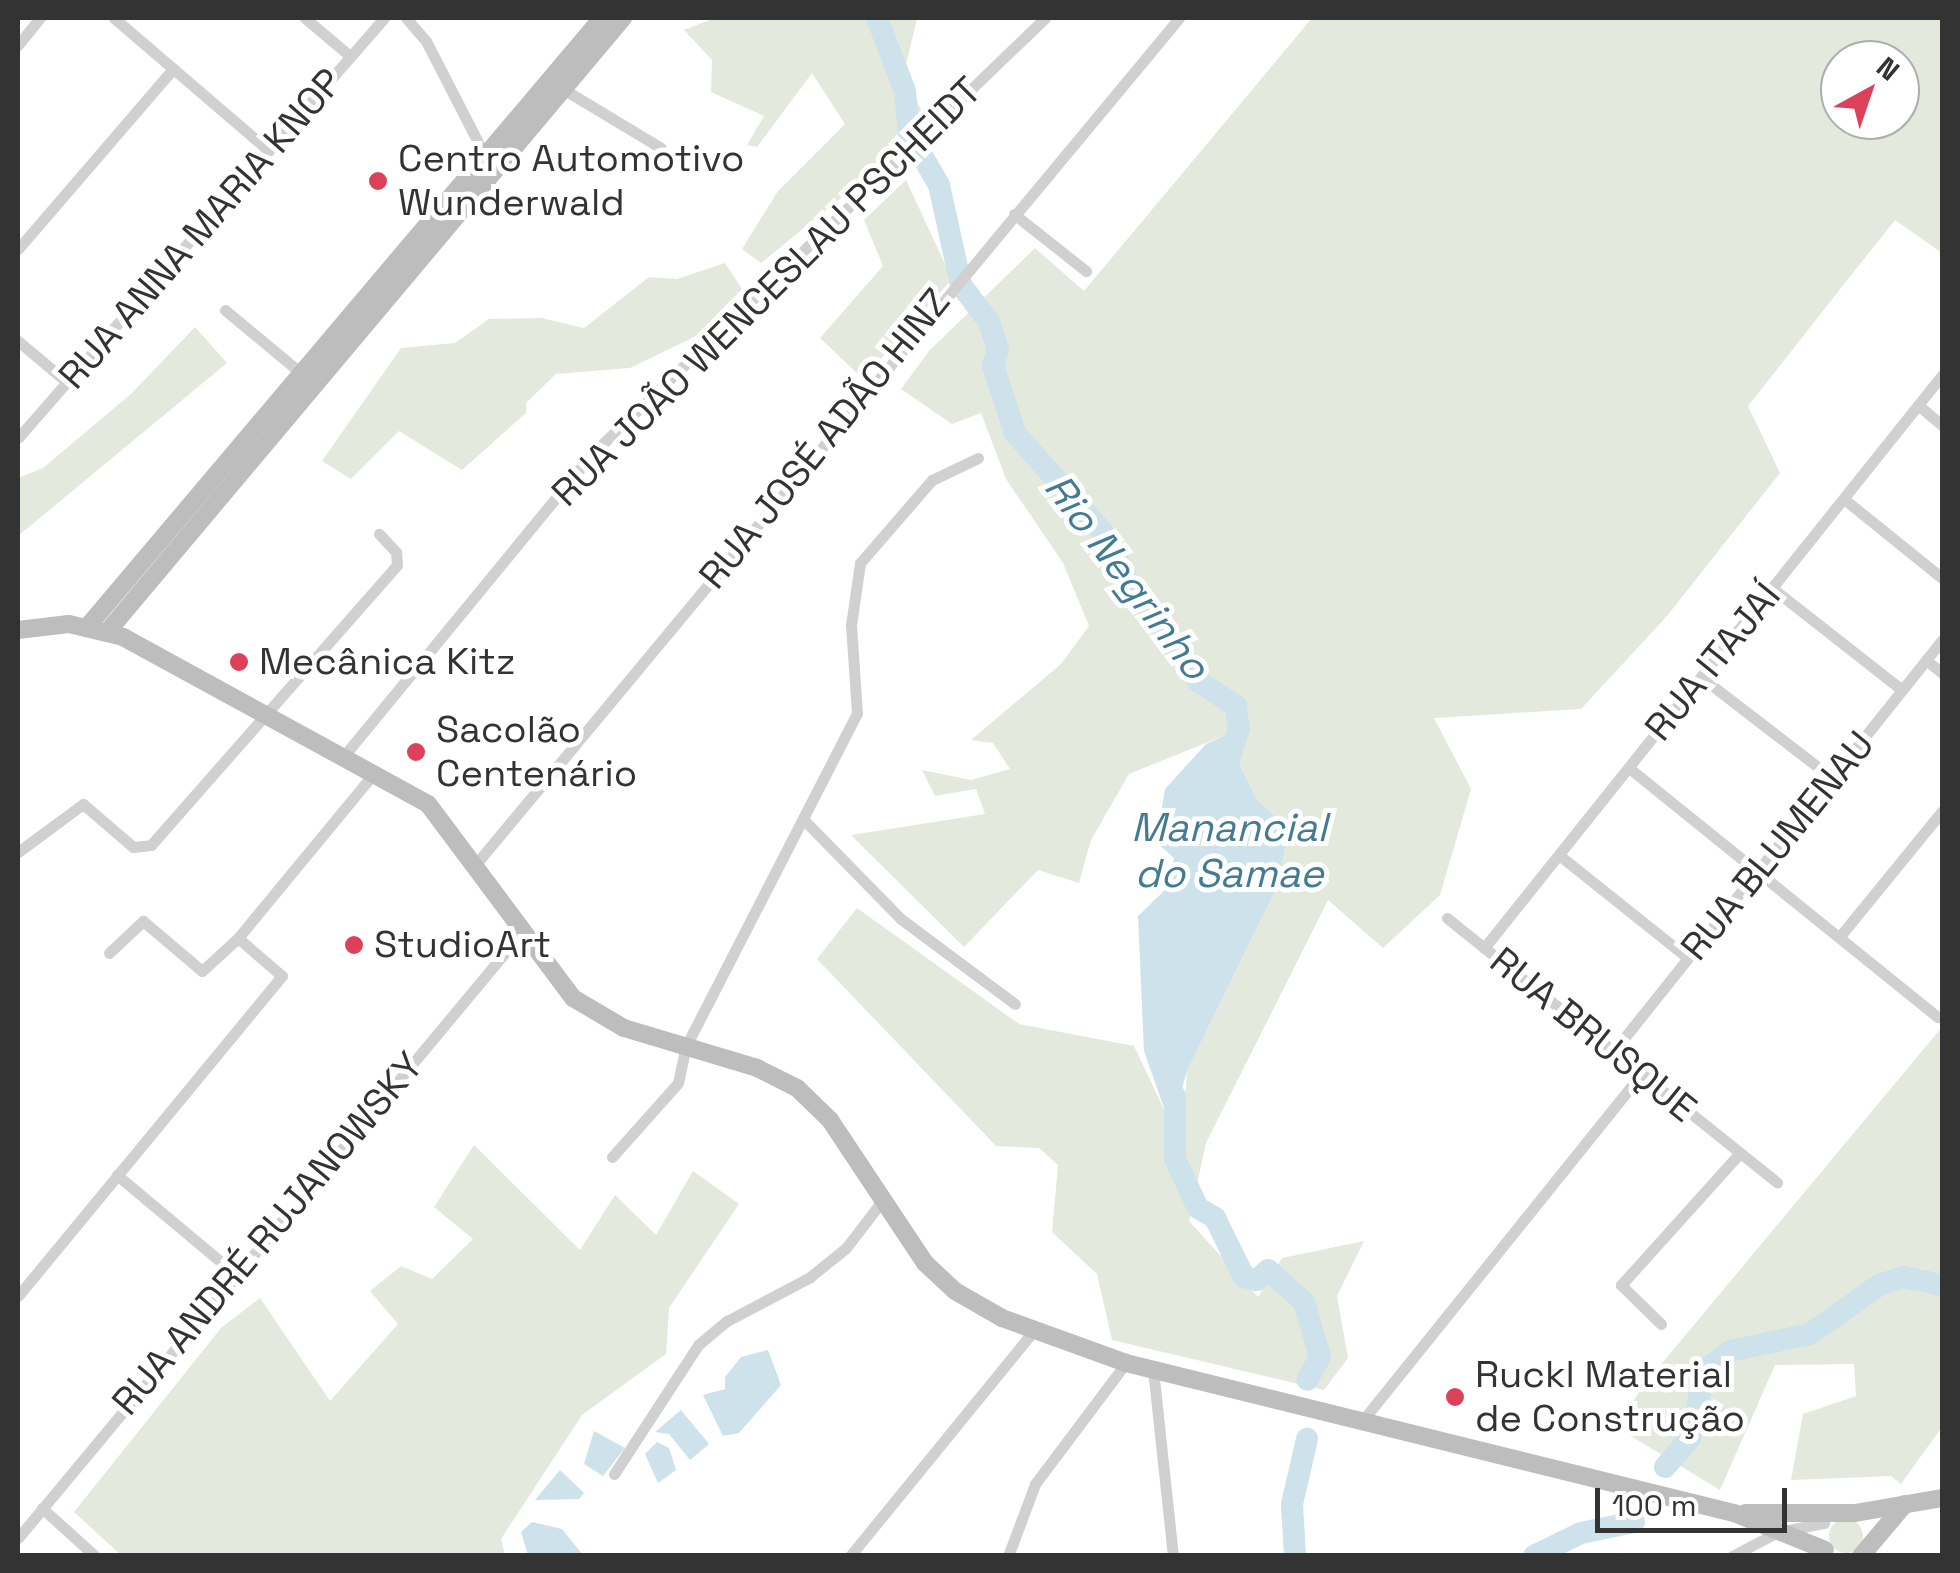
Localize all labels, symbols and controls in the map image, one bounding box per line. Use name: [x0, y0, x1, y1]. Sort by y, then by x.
north arrow: [1820, 40, 1920, 140]
text: N: [1869, 49, 1907, 88]
street label: RUA ANNA MARIA KNOP: [49, 59, 353, 399]
street label: RUA JOÃO WENCESLAU PSCHEIDT: [543, 68, 991, 516]
place label: Centro Automotivo Wunderwald: [398, 136, 745, 225]
marker: Centro Automotivo Wunderwald: [367, 170, 389, 192]
street label: RUA JOSÉ ADÃO HINZ: [690, 280, 960, 598]
water label: Rio Negrinho: [1034, 465, 1220, 689]
street label: RUA ITAJAÍ: [1636, 574, 1790, 750]
place label: Mecânica Kitz: [259, 639, 516, 685]
marker: Mecânica Kitz: [228, 651, 250, 673]
place label: Sacolão Centenário: [436, 707, 637, 796]
street label: RUA BLUMENAU: [1672, 722, 1884, 970]
marker: Sacolão Centenário: [405, 741, 427, 763]
water label: Manancial do Samae: [1131, 804, 1327, 898]
place label: StudioArt: [374, 922, 551, 968]
marker: StudioArt: [343, 934, 365, 956]
street label: RUA BRUSQUE: [1481, 938, 1705, 1132]
street label: RUA ANDRÉ RUJANOWSKY: [103, 1043, 433, 1425]
place label: Ruckl Material de Construção: [1475, 1352, 1745, 1442]
marker: Ruckl Material de Construção: [1444, 1386, 1466, 1408]
scale bar: [1600, 1468, 1792, 1530]
text: 100 m: [1612, 1486, 1697, 1525]

